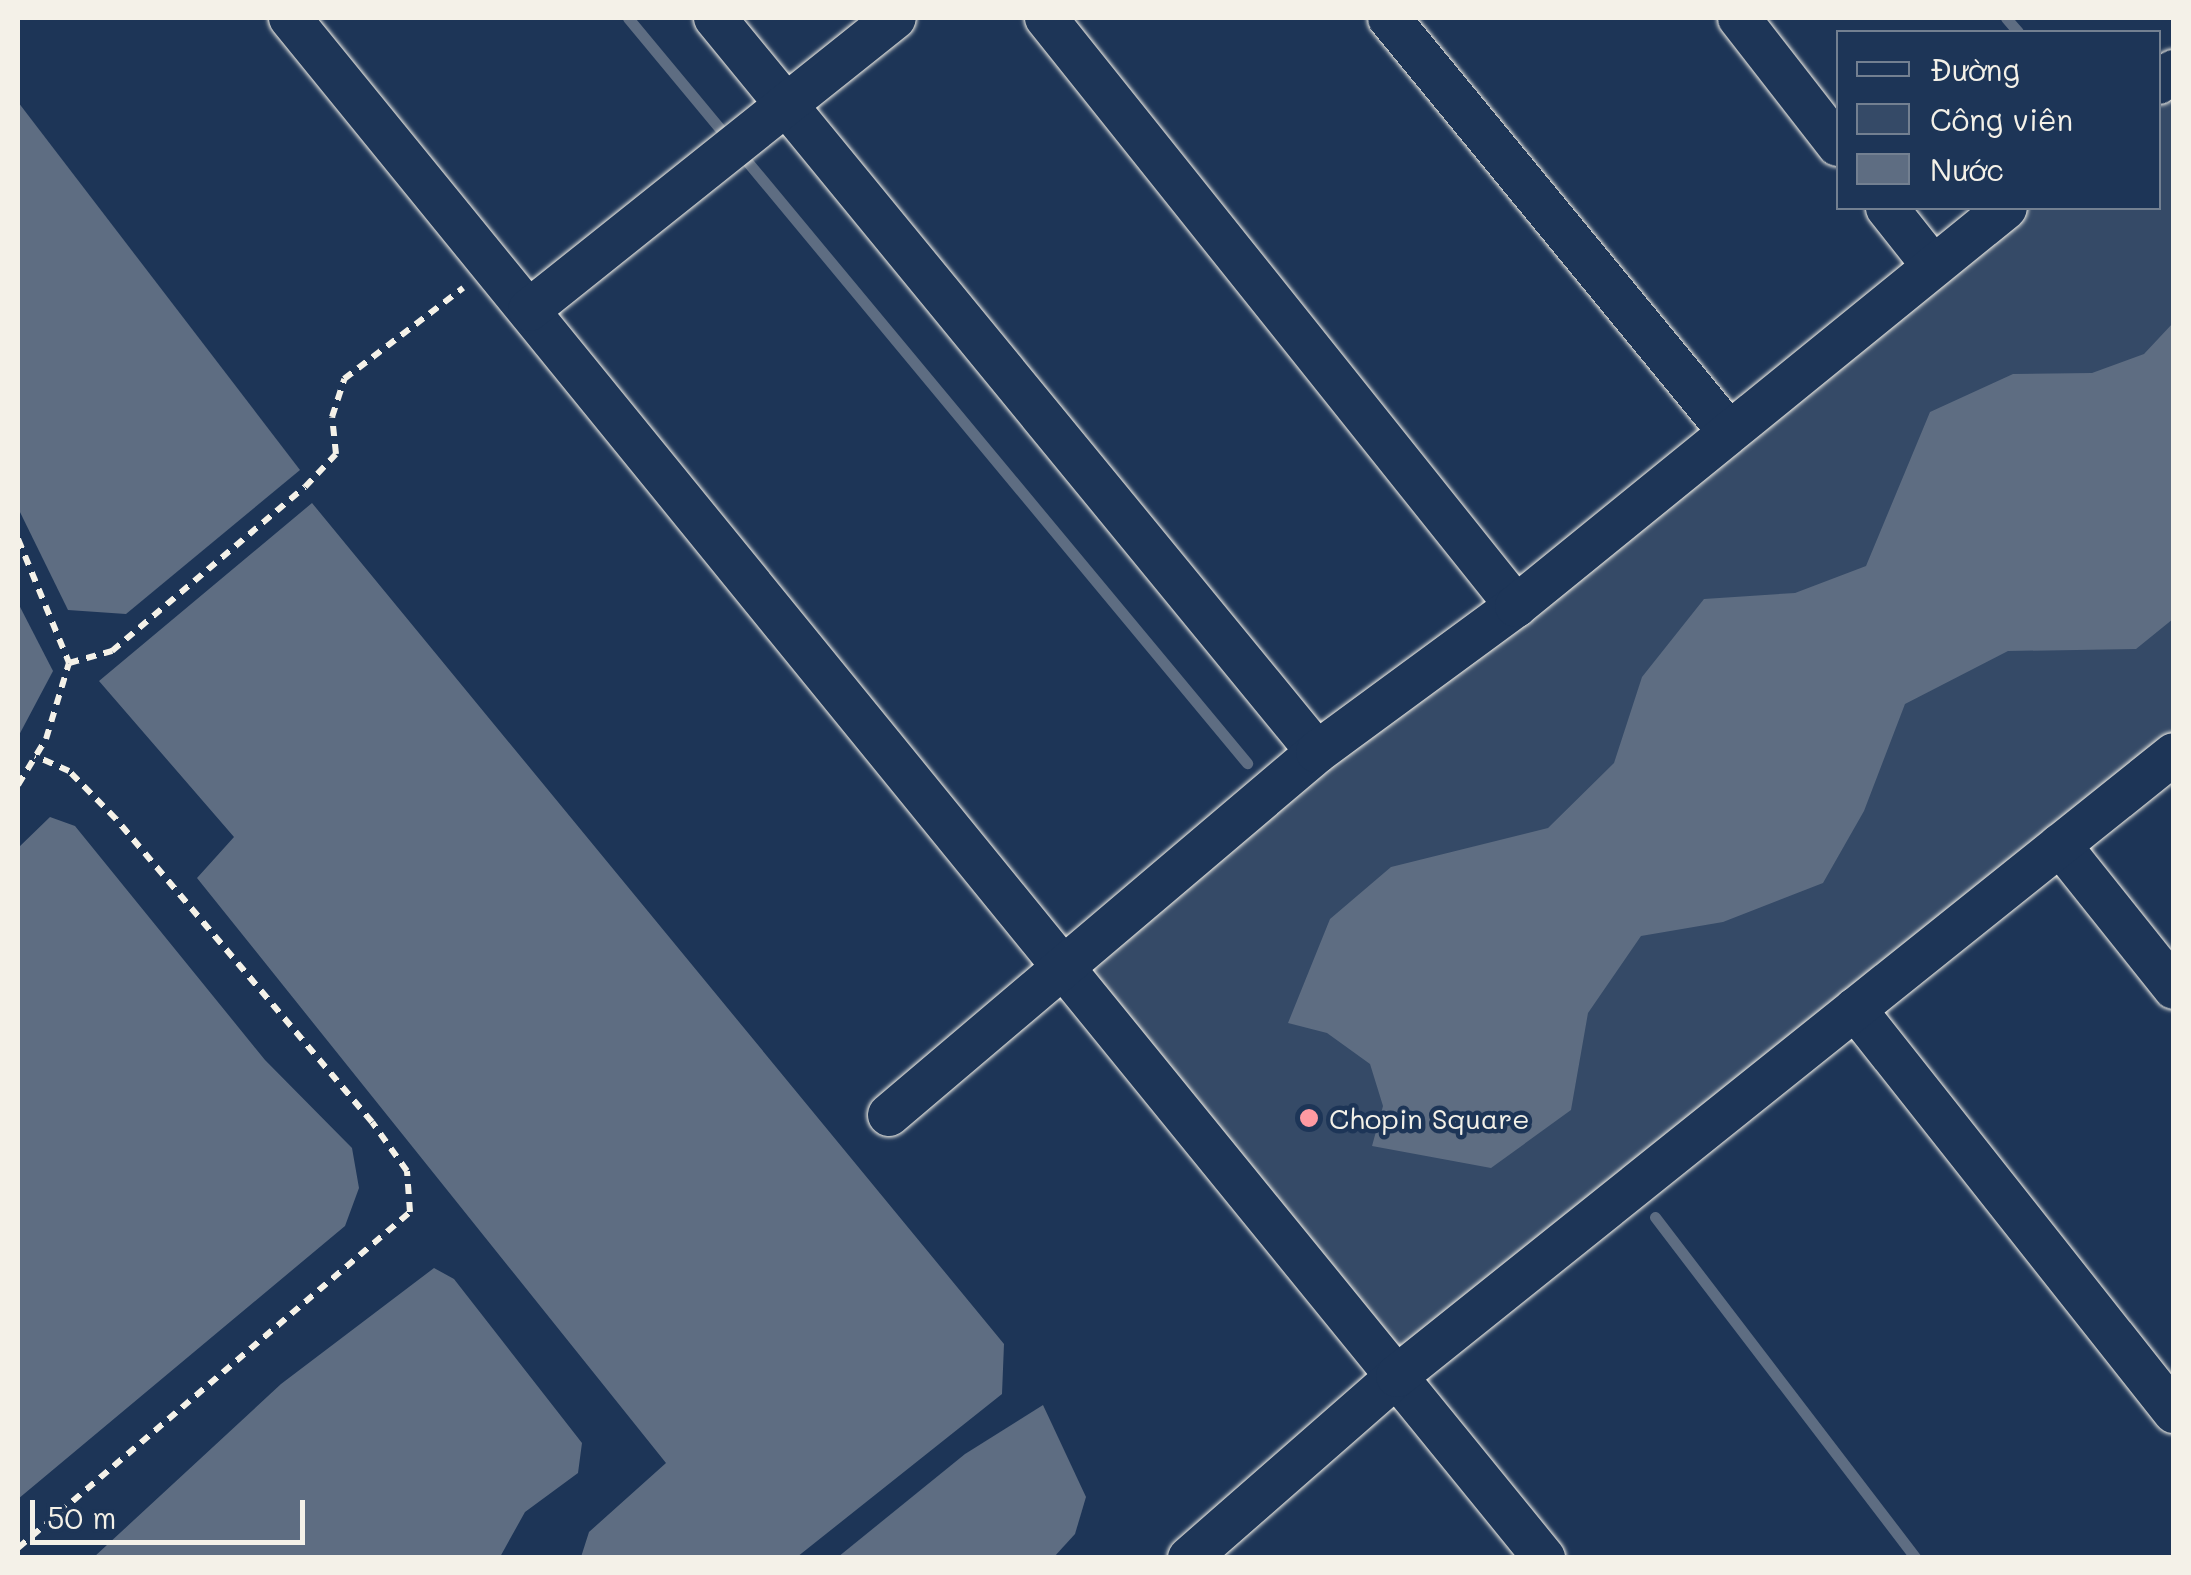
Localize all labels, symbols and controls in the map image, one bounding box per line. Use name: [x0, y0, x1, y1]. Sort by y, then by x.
legend: [1836, 30, 2161, 210]
text: Đường: [1930, 49, 2020, 89]
text: Công viên: [1930, 99, 2073, 139]
text: Nước: [1930, 149, 2004, 189]
place label: Chopin Square: [1329, 1101, 1530, 1135]
marker: Chopin Square: [1298, 1107, 1320, 1129]
scale bar: [35, 1480, 310, 1542]
text: 50 m: [47, 1497, 117, 1537]

